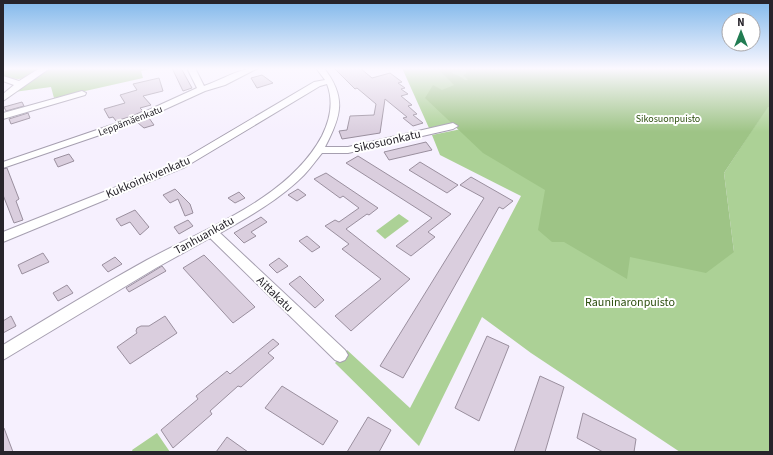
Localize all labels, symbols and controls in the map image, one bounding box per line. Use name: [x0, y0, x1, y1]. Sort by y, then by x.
north arrow: [721, 12, 761, 52]
text: N: [737, 15, 745, 30]
street label: Leppämäenkatu: [96, 102, 165, 140]
park label: Sikosuonpuisto: [636, 112, 700, 126]
street label: Sikosuonkatu: [352, 126, 422, 157]
street label: Kukkoinkivenkatu: [103, 152, 193, 203]
street label: Tanhuankatu: [171, 212, 237, 259]
street label: Aittakatu: [252, 272, 297, 316]
park label: Rauninaronpuisto: [585, 294, 675, 311]

